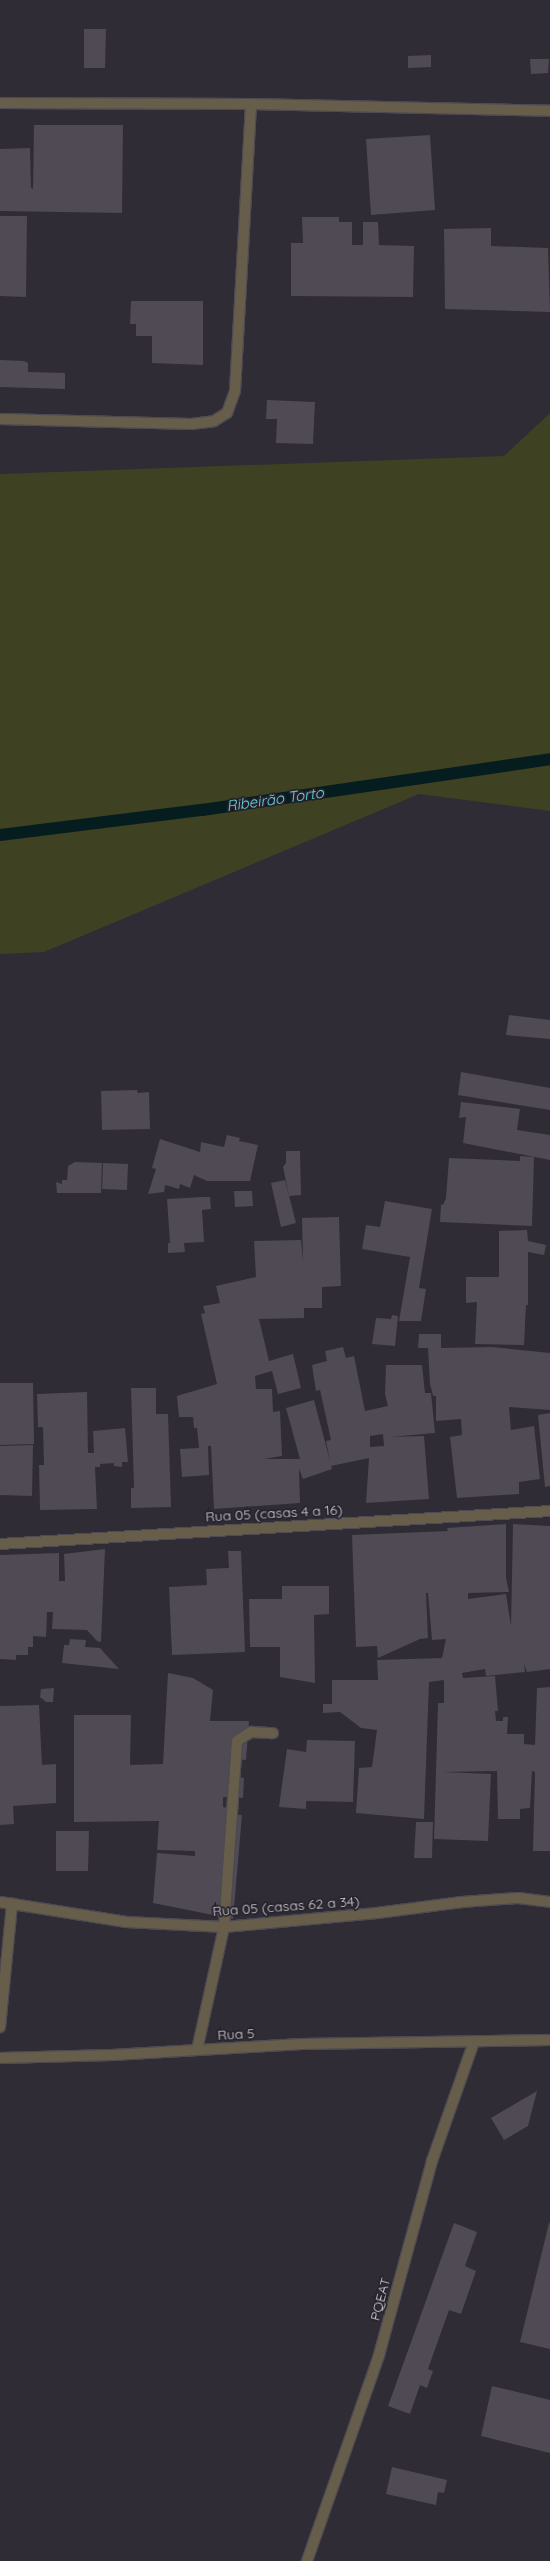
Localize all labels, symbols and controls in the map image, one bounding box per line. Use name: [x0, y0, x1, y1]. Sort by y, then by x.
water label: Ribeirão Torto: [225, 783, 325, 815]
street label: Rua 05 (casas 4 a 16): [205, 1501, 343, 1525]
street label: Rua 05 (casas 62 a 34): [212, 1892, 360, 1920]
street label: Rua 5: [217, 2025, 255, 2043]
street label: PQEAT: [366, 2276, 394, 2322]

